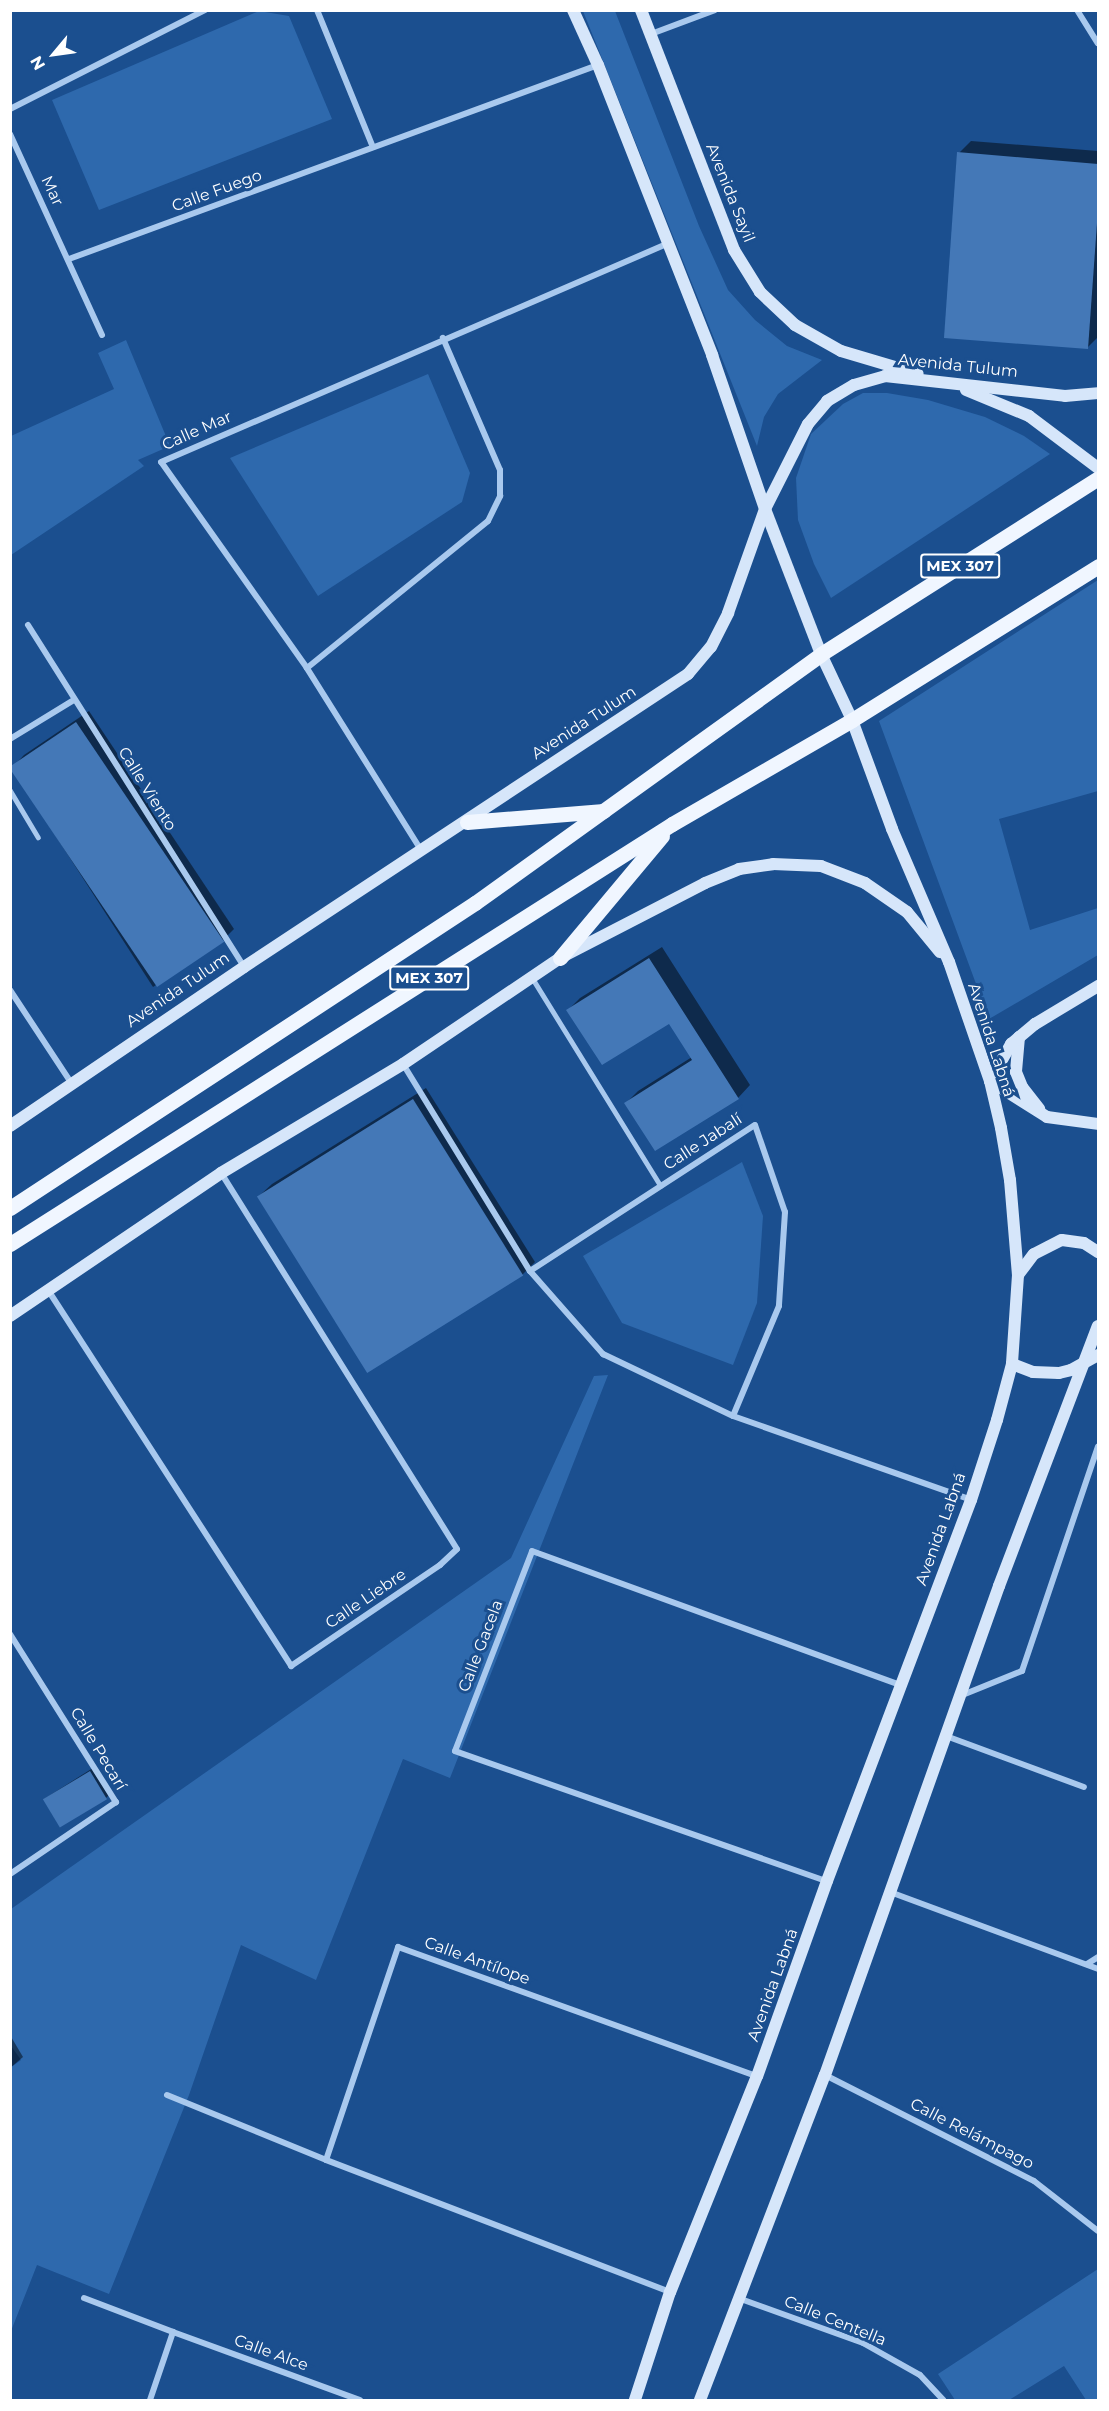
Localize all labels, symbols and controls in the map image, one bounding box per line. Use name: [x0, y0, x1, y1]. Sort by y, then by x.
north arrow: [24, 24, 84, 84]
text: N: [26, 53, 49, 73]
street label: Avenida Sayil: [701, 141, 759, 245]
street label: Calle Fuego: [169, 166, 265, 216]
street label: Mar: [37, 173, 67, 209]
street label: Avenida Tulum: [897, 350, 1019, 382]
street label: Calle Mar: [159, 407, 235, 455]
road number: MEX 307: [920, 554, 1000, 578]
street label: Avenida Tulum: [528, 682, 640, 764]
street label: Calle Viento: [114, 744, 180, 834]
street label: Avenida Tulum: [123, 948, 233, 1032]
road number: MEX 307: [388, 966, 470, 990]
street label: Avenida Labná: [964, 981, 1018, 1099]
street label: Calle Jabalí: [660, 1110, 746, 1174]
street label: Avenida Labná: [912, 1470, 970, 1588]
street label: Calle Liebre: [322, 1565, 410, 1633]
street label: Calle Gacela: [455, 1597, 507, 1695]
street label: Calle Pecarí: [66, 1704, 130, 1794]
street label: Avenida Labná: [744, 1926, 802, 2044]
street label: Calle Antílope: [422, 1933, 532, 1989]
street label: Calle Relámpago: [907, 2095, 1037, 2173]
street label: Calle Centella: [781, 2292, 889, 2350]
street label: Calle Alce: [231, 2331, 311, 2375]

